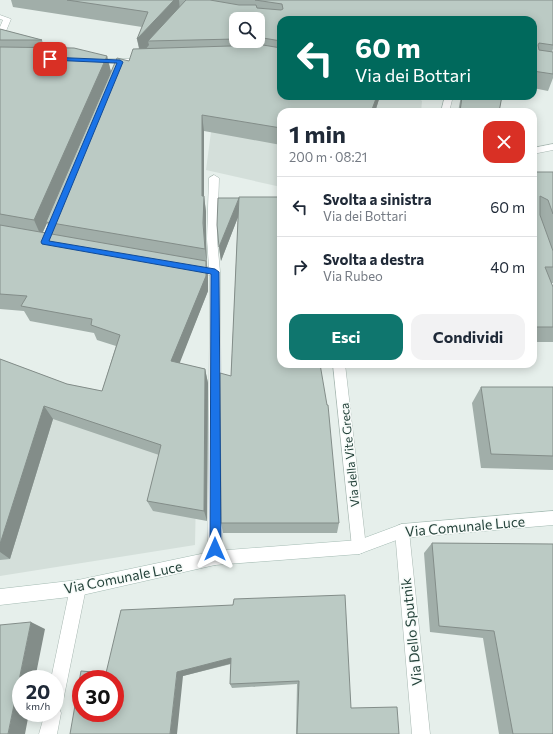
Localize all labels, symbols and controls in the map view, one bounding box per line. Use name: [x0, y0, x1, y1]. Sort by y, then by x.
map controls: [229, 12, 265, 48]
button: search: [229, 12, 265, 48]
text: 60 m: [355, 30, 421, 64]
icon: left: [289, 32, 341, 84]
pin: [33, 42, 67, 76]
icon: arrive: [39, 48, 61, 70]
text: Via dei Bottari: [355, 64, 471, 86]
text: 1 min: [289, 119, 346, 148]
button: close: [483, 121, 525, 163]
text: 200 m · 08:21: [289, 149, 367, 165]
text: Svolta a sinistra: [323, 190, 432, 208]
icon: left: [289, 196, 311, 218]
text: 60 m: [490, 198, 525, 216]
text: Via dei Bottari: [323, 208, 407, 224]
text: Svolta a destra: [323, 250, 424, 268]
icon: right: [289, 256, 311, 278]
text: 40 m: [490, 258, 525, 276]
text: Via Rubeo: [323, 268, 383, 284]
button: Esci: [289, 314, 403, 360]
button: Condividi: [411, 314, 525, 360]
street label: Via della Vite Greca: [337, 402, 361, 508]
street label: Via Comunale Luce: [404, 512, 526, 540]
position arrow: [194, 528, 236, 570]
street label: Via Comunale Luce: [62, 557, 184, 597]
street label: Via Dello Sputnik: [397, 577, 425, 687]
speed limit sign: 30: [72, 670, 124, 722]
text: 20: [26, 679, 50, 703]
text: km/h: [26, 700, 50, 712]

